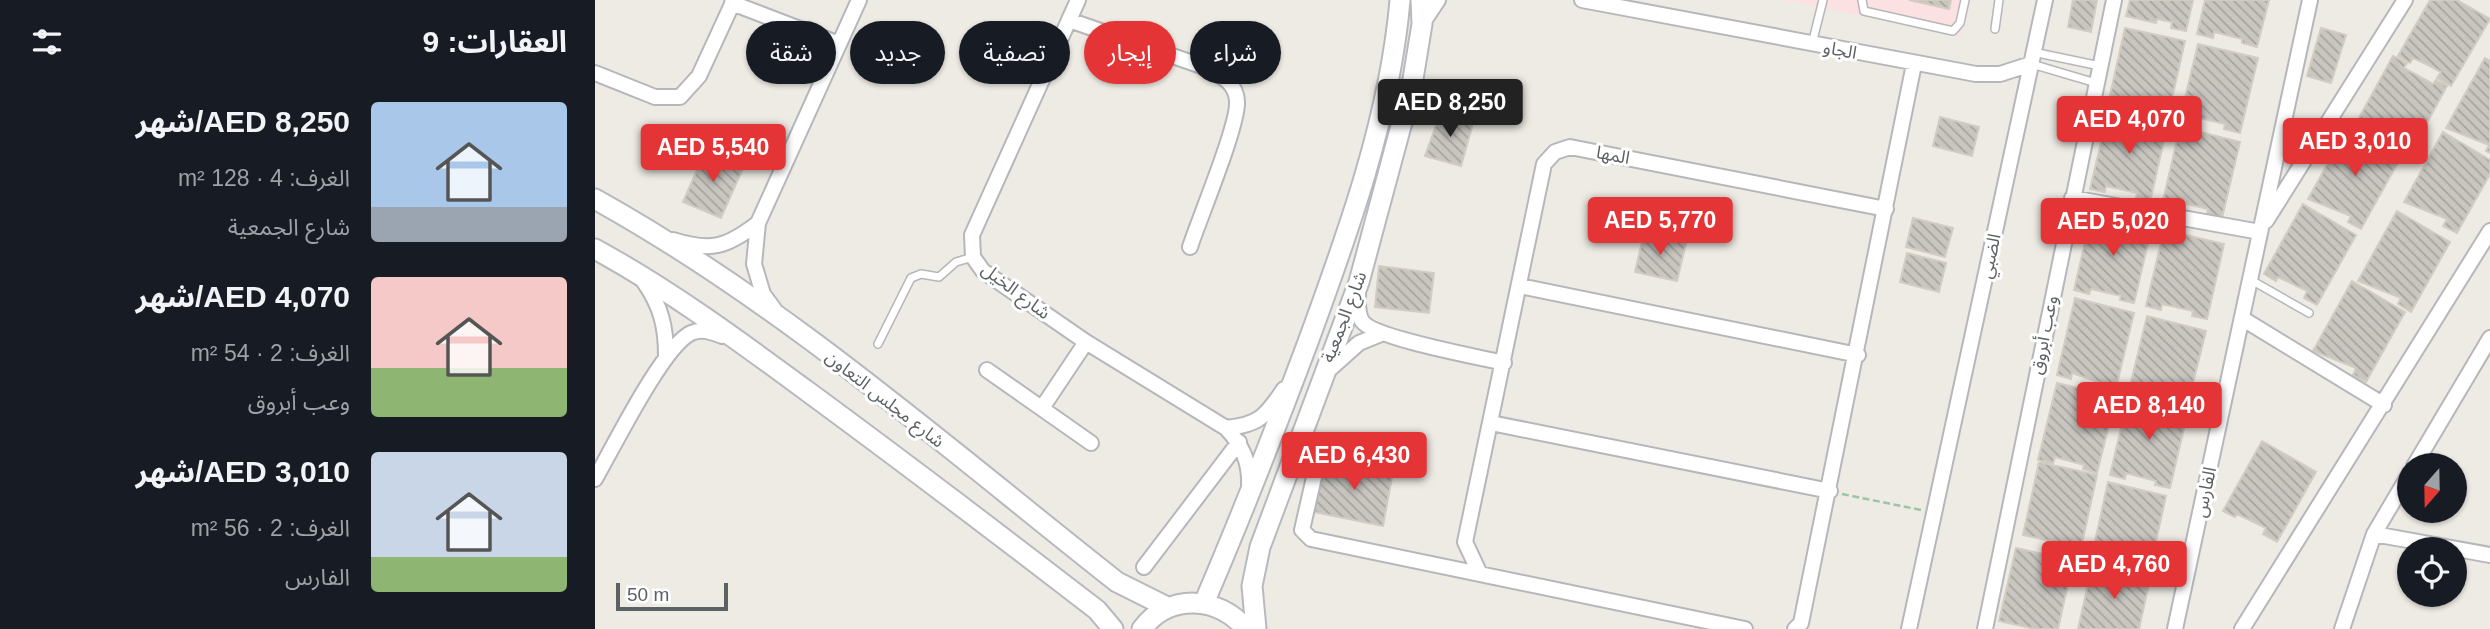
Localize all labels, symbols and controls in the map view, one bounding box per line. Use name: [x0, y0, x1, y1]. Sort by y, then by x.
chip: شقة: [746, 21, 836, 84]
chip: جديد: [850, 21, 945, 84]
chip: تصفية: [959, 21, 1070, 84]
chip: إيجار: [1084, 21, 1176, 84]
chip: شراء: [1190, 21, 1281, 84]
icon: filters: [28, 23, 66, 61]
text: العقارات: 9: [422, 25, 567, 58]
street label: الجاو: [1822, 37, 1858, 63]
pin: AED 8,250: [1370, 80, 1530, 139]
text: AED 8,250: [1394, 89, 1506, 115]
pin: AED 4,070: [2049, 96, 2209, 156]
text: AED 8,250/شهر: [136, 105, 350, 138]
text: AED 4,070: [2073, 106, 2185, 132]
pin: AED 3,010: [2275, 118, 2435, 178]
pin: AED 5,540: [633, 124, 793, 184]
text: AED 3,010: [2299, 128, 2411, 154]
icon: home: [427, 130, 511, 214]
text: AED 5,540: [657, 134, 769, 160]
street label: المها: [1595, 142, 1631, 168]
text: الغرف: 4 · 128 m²: [178, 165, 350, 191]
pin: AED 5,770: [1580, 198, 1740, 257]
pin: AED 5,020: [2033, 198, 2193, 258]
text: AED 5,770: [1604, 207, 1716, 233]
text: AED 5,020: [2057, 208, 2169, 234]
text: شارع الجمعية: [228, 214, 350, 240]
street label: الضبي: [1975, 232, 2008, 281]
street label: شارع الخيل: [975, 259, 1054, 326]
street label: شارع الجمعية: [1318, 269, 1374, 367]
text: AED 4,070/شهر: [136, 280, 350, 313]
street label: وعب أبروق: [2025, 294, 2062, 376]
icon: home: [427, 305, 511, 389]
text: الغرف: 2 · 54 m²: [191, 340, 350, 366]
street label: شارع مجلس التعاون: [819, 347, 948, 455]
pin: AED 8,140: [2069, 382, 2229, 442]
text: وعب أبروق: [248, 389, 350, 415]
text: AED 8,140: [2093, 392, 2205, 418]
pin: AED 6,430: [1274, 433, 1434, 492]
text: AED 6,430: [1298, 442, 1410, 468]
north arrow: [2397, 453, 2467, 523]
map controls: [2397, 453, 2467, 607]
text: AED 3,010/شهر: [136, 455, 350, 488]
street label: الفارس: [2190, 465, 2221, 519]
icon: home: [427, 480, 511, 564]
text: الغرف: 2 · 56 m²: [191, 515, 350, 541]
button: locate: [2397, 537, 2467, 607]
pin: AED 4,760: [2034, 542, 2194, 601]
text: AED 4,760: [2058, 551, 2170, 577]
text: الفارس: [285, 564, 350, 590]
scale bar: [616, 580, 728, 612]
text: 50 m: [627, 584, 669, 605]

